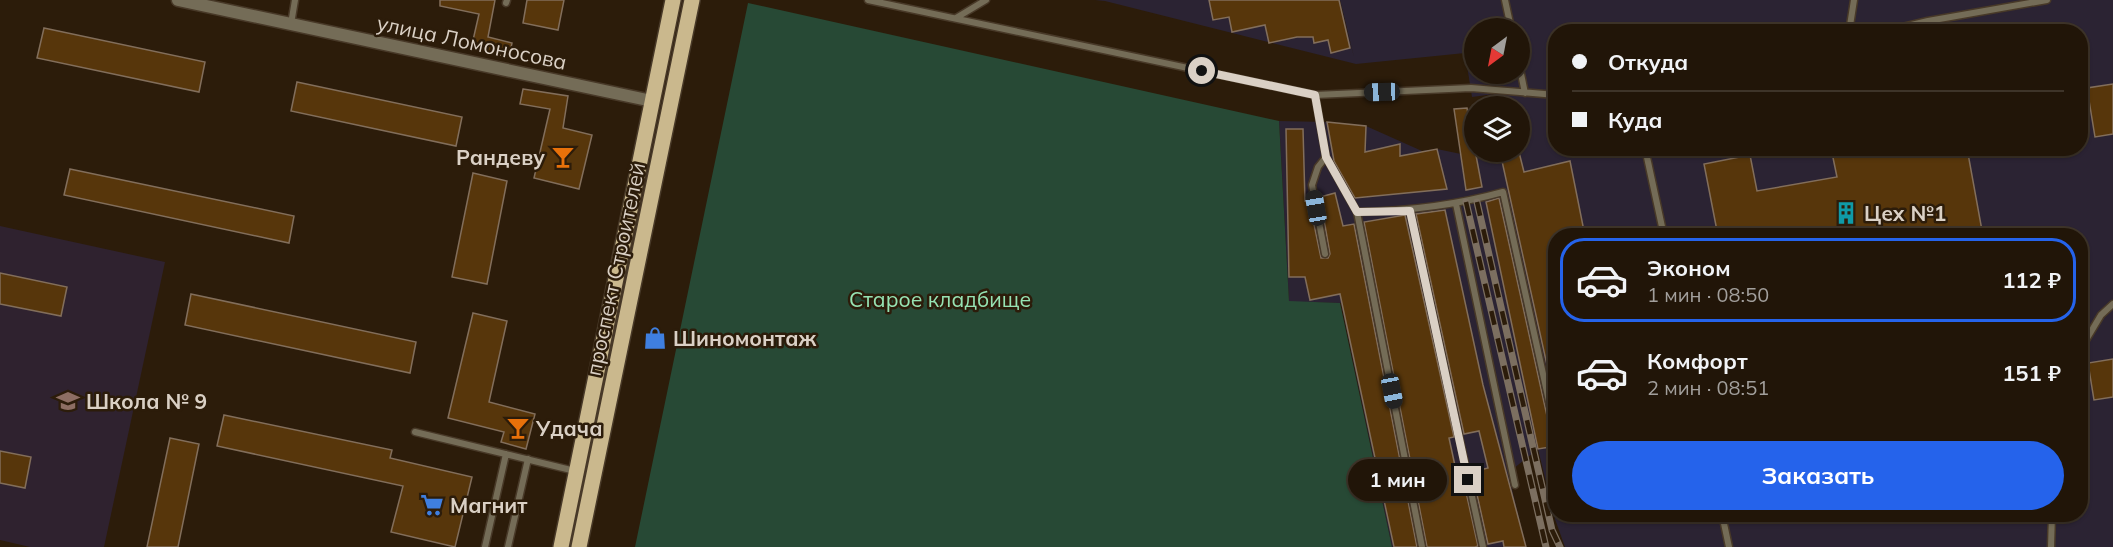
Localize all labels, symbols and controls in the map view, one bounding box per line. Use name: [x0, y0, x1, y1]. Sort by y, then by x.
street label: улица Ломоносова: [375, 9, 569, 75]
north arrow: [1464, 18, 1530, 84]
map controls: [1464, 18, 1530, 162]
text: Откуда: [1608, 48, 1688, 76]
route start: [1188, 57, 1215, 84]
car: [1364, 82, 1400, 102]
button: layers: [1464, 96, 1530, 162]
text: Куда: [1608, 106, 1662, 134]
place label: Рандеву: [456, 144, 545, 170]
bar icon: Рандеву: [550, 144, 576, 170]
street label: проспект Строителей: [580, 160, 650, 378]
car: [1304, 189, 1328, 227]
building icon: Цех №1: [1833, 200, 1859, 226]
place label: Цех №1: [1864, 200, 1946, 226]
icon: car: [1575, 253, 1629, 307]
text: Эконом: [1647, 254, 1731, 282]
text: 112 ₽: [2002, 266, 2061, 294]
text: 1 мин · 08:50: [1647, 282, 1769, 307]
park label: Старое кладбище: [849, 286, 1031, 312]
shop icon: Шиномонтаж: [642, 325, 668, 351]
place label: Шиномонтаж: [673, 325, 816, 351]
icon: car: [1575, 346, 1629, 400]
text: Комфорт: [1647, 347, 1748, 375]
text: 151 ₽: [2002, 359, 2061, 387]
car: [1380, 372, 1404, 410]
text: 2 мин · 08:51: [1647, 375, 1769, 400]
school or university icon: Школа № 9: [55, 388, 81, 414]
place label: Школа № 9: [86, 388, 207, 414]
bar icon: Удача: [505, 415, 531, 441]
place label: Удача: [535, 415, 602, 441]
button: Заказать: [1572, 441, 2064, 510]
callout: 1 мин: [1348, 459, 1447, 501]
route end: [1454, 466, 1481, 493]
text: 1 мин: [1369, 467, 1426, 492]
supermarket icon: Магнит: [419, 492, 445, 518]
place label: Магнит: [450, 492, 528, 518]

